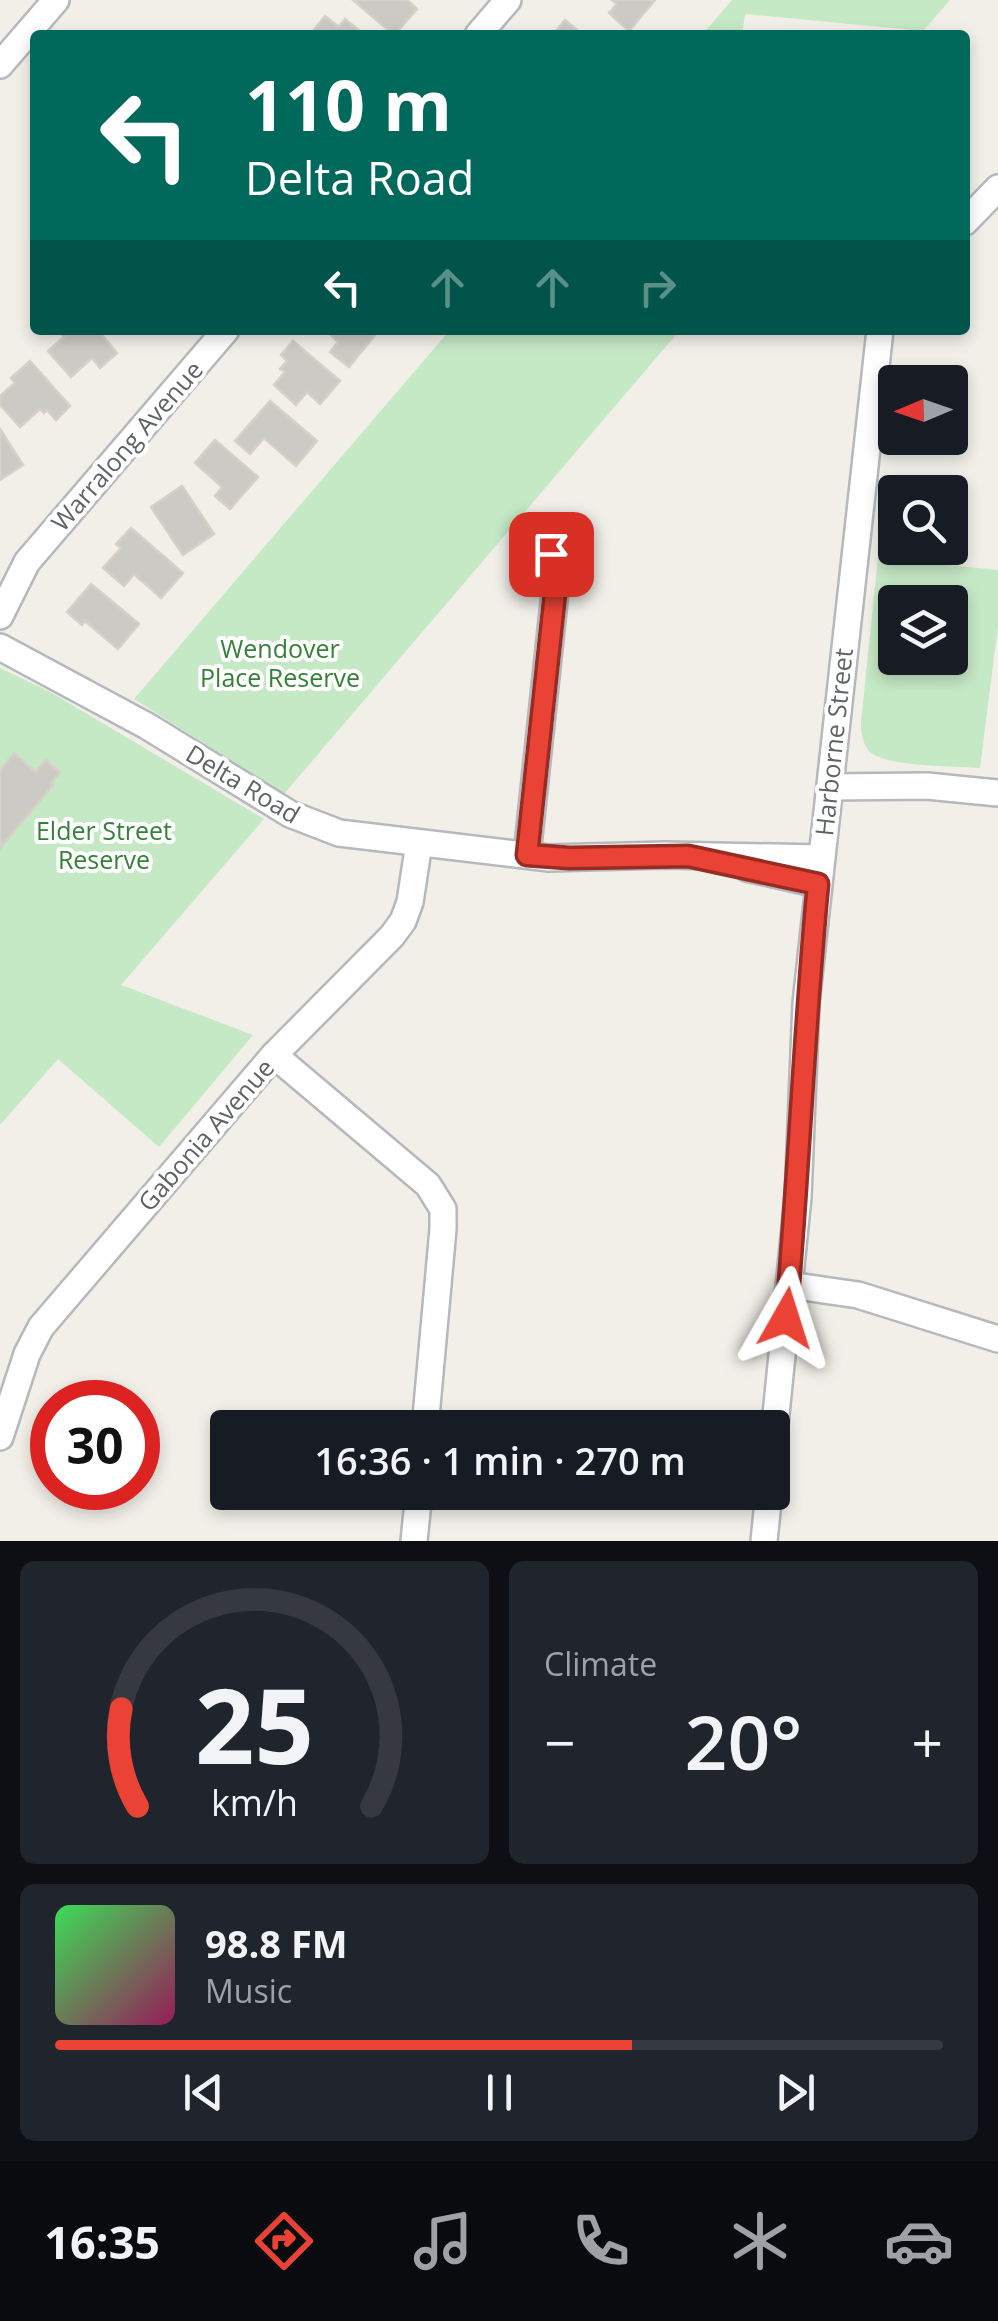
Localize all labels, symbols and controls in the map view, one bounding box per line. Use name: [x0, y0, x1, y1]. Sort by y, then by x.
text: 110 m: [245, 56, 452, 152]
icon: left: [80, 70, 210, 200]
text: Delta Road: [245, 147, 474, 208]
icon: left: [315, 260, 370, 315]
icon: ahead: [420, 260, 475, 315]
icon: ahead: [525, 260, 580, 315]
icon: right: [630, 260, 685, 315]
street label: Warralong Avenue: [43, 353, 210, 538]
north arrow: [878, 365, 968, 455]
map controls: [878, 365, 968, 675]
button: search: [878, 475, 968, 565]
pin: [509, 512, 594, 597]
icon: arrive: [524, 527, 579, 582]
button: layers: [878, 585, 968, 675]
park label: Wendover Place Reserve: [200, 631, 360, 694]
street label: Harborne Street: [806, 646, 860, 838]
street label: Delta Road: [180, 736, 307, 831]
park label: Elder Street Reserve: [36, 813, 172, 876]
street label: Gabonia Avenue: [130, 1051, 281, 1218]
position arrow: [734, 1266, 838, 1370]
speed limit sign: 30: [30, 1380, 160, 1510]
text: 16:36 · 1 min · 270 m: [314, 1434, 686, 1486]
text: Climate: [544, 1642, 657, 1685]
text: 25: [195, 1653, 314, 1794]
text: 20°: [685, 1690, 802, 1792]
text: −: [544, 1704, 575, 1779]
text: +: [912, 1704, 943, 1779]
text: km/h: [211, 1778, 298, 1826]
text: 98.8 FM: [205, 1917, 348, 1969]
text: Music: [205, 1969, 292, 2012]
icon: previous: [176, 2065, 231, 2120]
icon: pause: [472, 2065, 527, 2120]
icon: next: [768, 2065, 823, 2120]
icon: directions: [249, 2206, 319, 2276]
icon: music: [408, 2206, 478, 2276]
icon: phone: [566, 2206, 636, 2276]
icon: climate: [725, 2206, 795, 2276]
icon: car: [884, 2206, 954, 2276]
text: 16:35: [44, 2211, 160, 2272]

